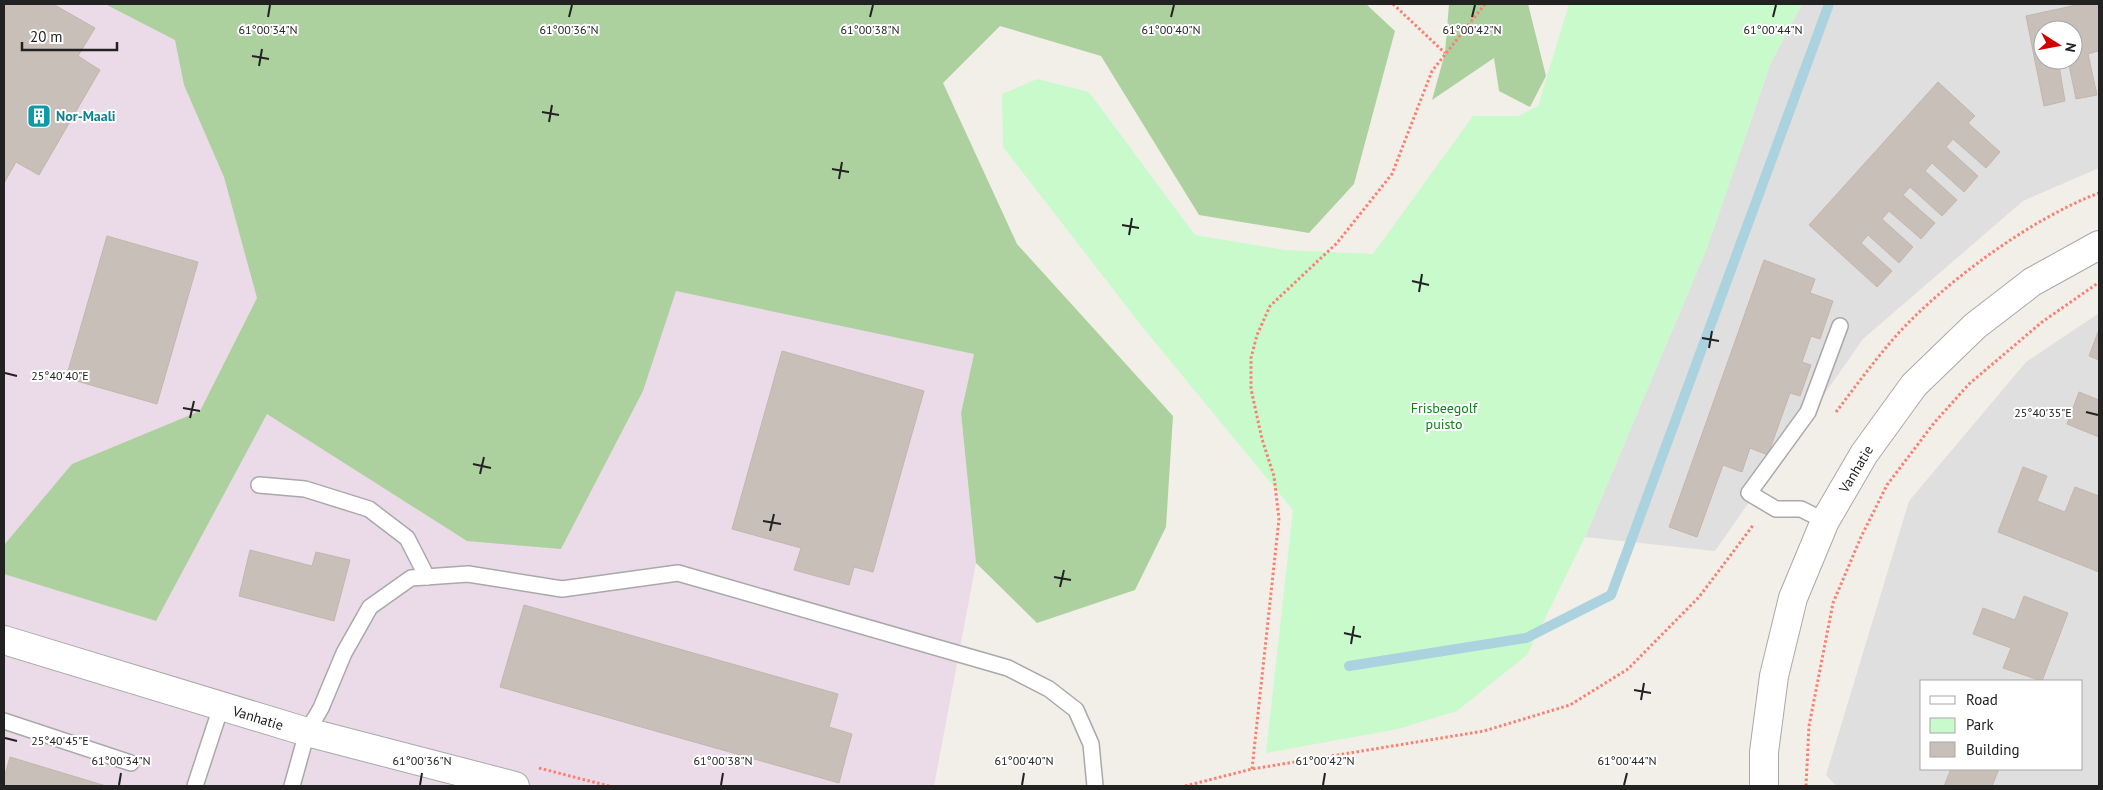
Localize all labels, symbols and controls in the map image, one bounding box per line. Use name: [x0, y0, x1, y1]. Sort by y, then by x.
scale bar: [22, 20, 118, 52]
north arrow: [2033, 20, 2083, 70]
text: 61°00'34"N: [238, 22, 298, 37]
text: 61°00'36"N: [539, 22, 599, 37]
text: 61°00'38"N: [840, 22, 900, 37]
text: 61°00'40"N: [1141, 22, 1201, 37]
text: 61°00'42"N: [1442, 22, 1502, 37]
text: 61°00'44"N: [1743, 22, 1803, 37]
text: 20 m: [30, 27, 63, 46]
text: N: [2061, 41, 2080, 54]
building icon: Nor-Maali: [26, 103, 52, 129]
place label: Nor-Maali: [56, 107, 116, 125]
text: 25°40'40"E: [31, 368, 89, 383]
park label: Frisbeegolf puisto: [1411, 399, 1478, 433]
text: 25°40'35"E: [2014, 405, 2072, 420]
street label: Vanhatie: [1834, 442, 1877, 497]
legend: [1920, 680, 2083, 770]
text: Road: [1966, 690, 1998, 709]
street label: Vanhatie: [230, 701, 286, 734]
text: Park: [1966, 715, 1994, 734]
text: 25°40'45"E: [31, 733, 89, 748]
text: Building: [1966, 740, 2020, 759]
text: 61°00'34"N: [91, 753, 151, 768]
text: 61°00'36"N: [392, 753, 452, 768]
text: 61°00'38"N: [693, 753, 753, 768]
text: 61°00'40"N: [994, 753, 1054, 768]
text: 61°00'42"N: [1295, 753, 1355, 768]
text: 61°00'44"N: [1597, 753, 1657, 768]

